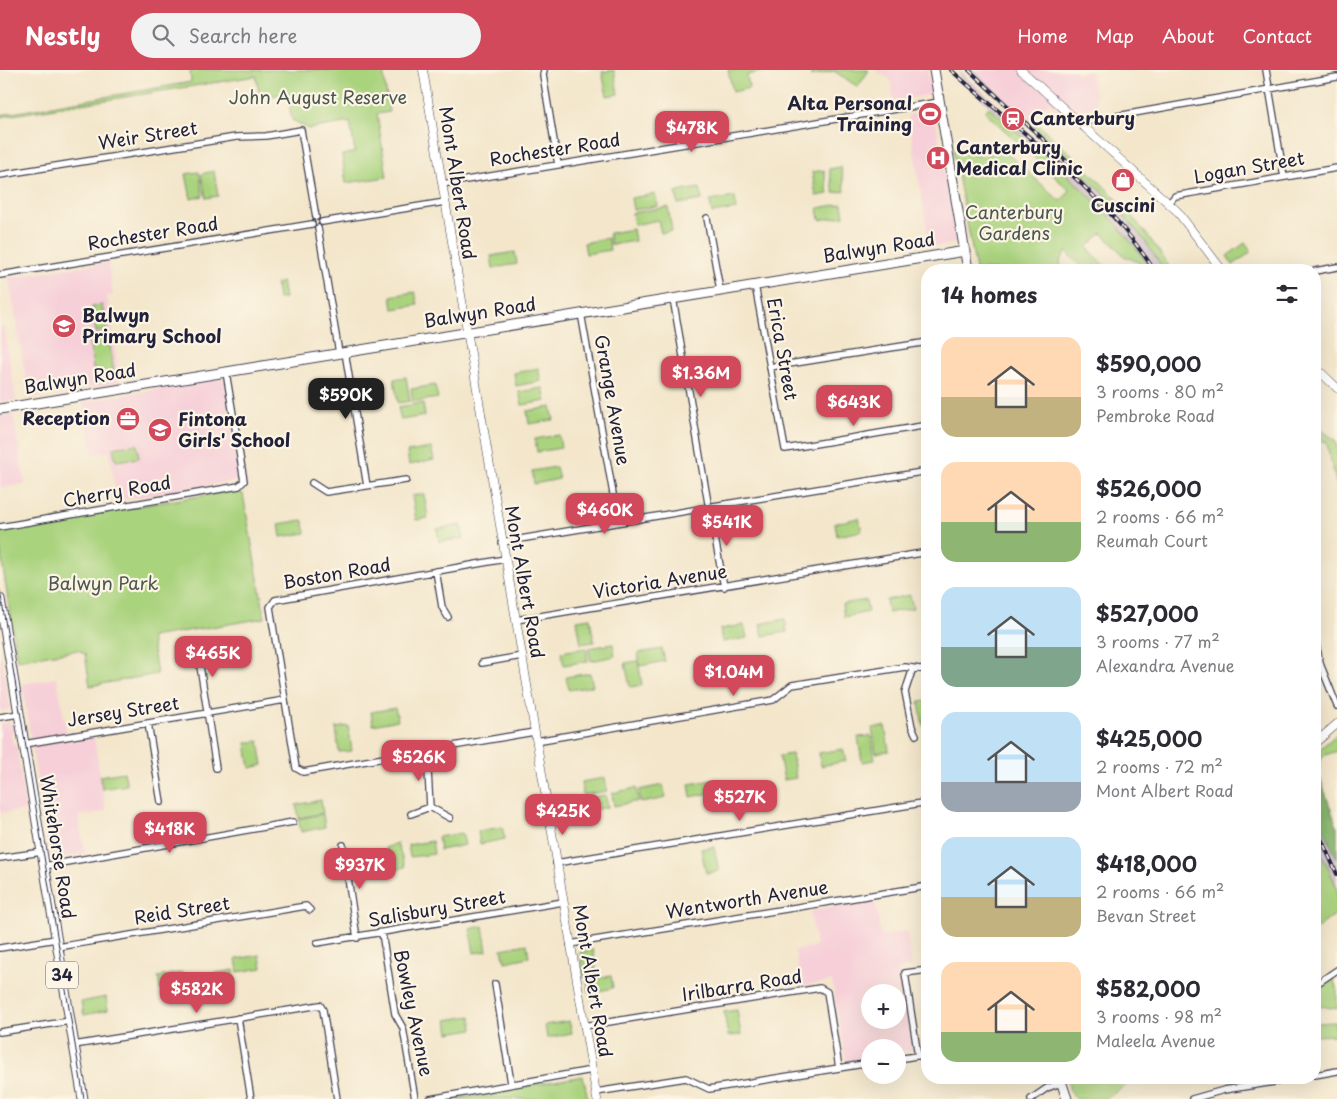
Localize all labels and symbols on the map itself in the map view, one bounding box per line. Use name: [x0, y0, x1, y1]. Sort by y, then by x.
park label: John August Reserve: [229, 83, 407, 110]
place label: Alta Personal Training: [787, 89, 912, 137]
sports icon: Alta Personal Training: [917, 101, 943, 127]
street label: Mont Albert Road: [433, 104, 484, 261]
place label: Canterbury: [1030, 104, 1135, 131]
station icon: Canterbury: [1000, 106, 1026, 132]
pin: $478K: [657, 111, 727, 153]
street label: Weir Street: [96, 113, 199, 156]
street label: Rochester Road: [488, 125, 622, 172]
place label: Canterbury Medical Clinic: [956, 133, 1083, 181]
street label: Logan Street: [1191, 144, 1306, 190]
hospital icon: Canterbury Medical Clinic: [925, 145, 951, 171]
shop icon: Cuscini: [1110, 167, 1136, 193]
place label: Cuscini: [1091, 191, 1155, 218]
park label: Canterbury Gardens: [965, 198, 1063, 246]
street label: Rochester Road: [86, 209, 220, 256]
street label: Balwyn Road: [821, 224, 937, 269]
street label: Balwyn Road: [422, 289, 538, 334]
street label: Erica Street: [761, 295, 806, 402]
place label: Balwyn Primary School: [82, 301, 222, 349]
school or university icon: Balwyn Primary School: [51, 313, 77, 339]
street label: Grange Avenue: [589, 332, 638, 467]
street label: Balwyn Road: [22, 355, 138, 400]
pin: $1.36M: [660, 356, 742, 398]
pin: $590K: [311, 378, 381, 420]
pin: $643K: [819, 384, 889, 427]
place label: Reception: [23, 404, 110, 431]
place label: Fintona Girls' School: [178, 405, 290, 453]
office icon: Reception: [115, 406, 141, 432]
school or university icon: Fintona Girls' School: [147, 417, 173, 443]
street label: Cherry Road: [61, 468, 173, 513]
pin: $460K: [570, 492, 640, 535]
street label: Mont Albert Road: [499, 503, 552, 660]
pin: $541K: [692, 504, 762, 547]
street label: Boston Road: [281, 550, 393, 595]
street label: Victoria Avenue: [591, 557, 729, 604]
park label: Balwyn Park: [47, 569, 159, 596]
pin: $465K: [178, 636, 248, 678]
pin: $1.04M: [693, 654, 775, 697]
street label: Jersey Street: [65, 688, 181, 733]
pin: $526K: [384, 740, 454, 782]
street label: Whitehorse Road: [34, 773, 83, 921]
pin: $527K: [705, 780, 775, 822]
pin: $425K: [528, 794, 598, 836]
pin: $418K: [135, 812, 205, 854]
pin: $937K: [325, 848, 395, 890]
street label: Wentworth Avenue: [664, 872, 830, 925]
street label: Salisbury Street: [366, 882, 508, 933]
street label: Reid Street: [132, 889, 232, 930]
street label: Mont Albert Road: [567, 902, 620, 1059]
street label: Bowley Avenue: [388, 947, 441, 1079]
road number: 34: [46, 962, 78, 988]
street label: Irilbarra Road: [680, 962, 804, 1007]
pin: $582K: [162, 972, 232, 1014]

